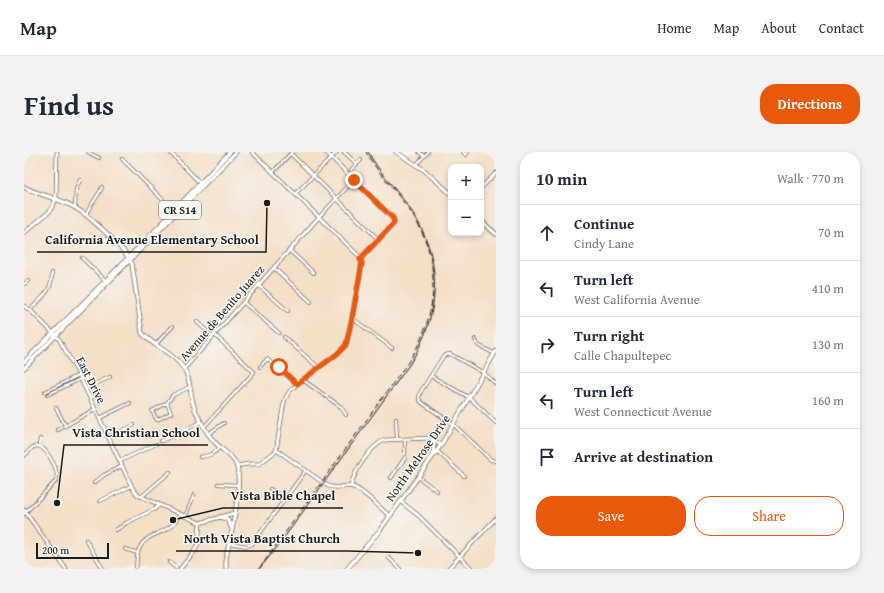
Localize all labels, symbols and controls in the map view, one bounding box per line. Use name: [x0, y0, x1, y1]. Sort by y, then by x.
text: Map: [20, 14, 57, 42]
text: Home: [657, 18, 692, 38]
text: Map: [714, 18, 739, 38]
text: About: [761, 18, 797, 38]
text: Contact: [819, 18, 864, 38]
text: Find us: [24, 84, 114, 125]
button: Directions: [760, 84, 860, 124]
map controls: [448, 164, 484, 236]
button: +: [448, 164, 484, 200]
text: 10 min: [536, 166, 587, 191]
text: Walk · 770 m: [777, 169, 844, 188]
route end: [345, 171, 363, 189]
button: −: [448, 200, 484, 236]
road number: CR S14: [159, 201, 201, 219]
text: Continue: [574, 213, 635, 234]
icon: ahead: [536, 222, 558, 244]
text: 70 m: [818, 223, 844, 242]
callout: California Avenue Elementary School: [37, 227, 266, 252]
text: California Avenue Elementary School: [45, 230, 259, 249]
text: Cindy Lane: [574, 234, 634, 253]
street label: Avenue de Benito Juarez: [175, 261, 268, 364]
text: Turn left: [574, 269, 633, 290]
icon: left: [536, 278, 558, 300]
text: 410 m: [812, 279, 844, 298]
text: West California Avenue: [574, 290, 700, 309]
text: Turn right: [574, 325, 645, 346]
icon: right: [536, 334, 558, 356]
text: 130 m: [812, 335, 844, 354]
text: Calle Chapultepec: [574, 346, 671, 365]
street label: East Drive: [72, 353, 111, 406]
route start: [270, 358, 288, 376]
text: Turn left: [574, 381, 633, 402]
icon: left: [536, 390, 558, 412]
text: 160 m: [812, 391, 844, 410]
text: West Connecticut Avenue: [574, 402, 712, 421]
street label: North Melrose Drive: [381, 411, 454, 504]
callout: Vista Christian School: [64, 420, 208, 445]
text: Vista Christian School: [72, 423, 200, 442]
icon: arrive: [536, 446, 558, 468]
text: Arrive at destination: [574, 446, 713, 467]
callout: Vista Bible Chapel: [223, 483, 343, 508]
text: Vista Bible Chapel: [231, 486, 335, 505]
button: Save: [536, 496, 686, 536]
button: Share: [694, 496, 844, 536]
callout: North Vista Baptist Church: [176, 526, 348, 551]
text: North Vista Baptist Church: [184, 529, 340, 548]
scale bar: [36, 541, 109, 560]
text: 200 m: [42, 542, 69, 558]

